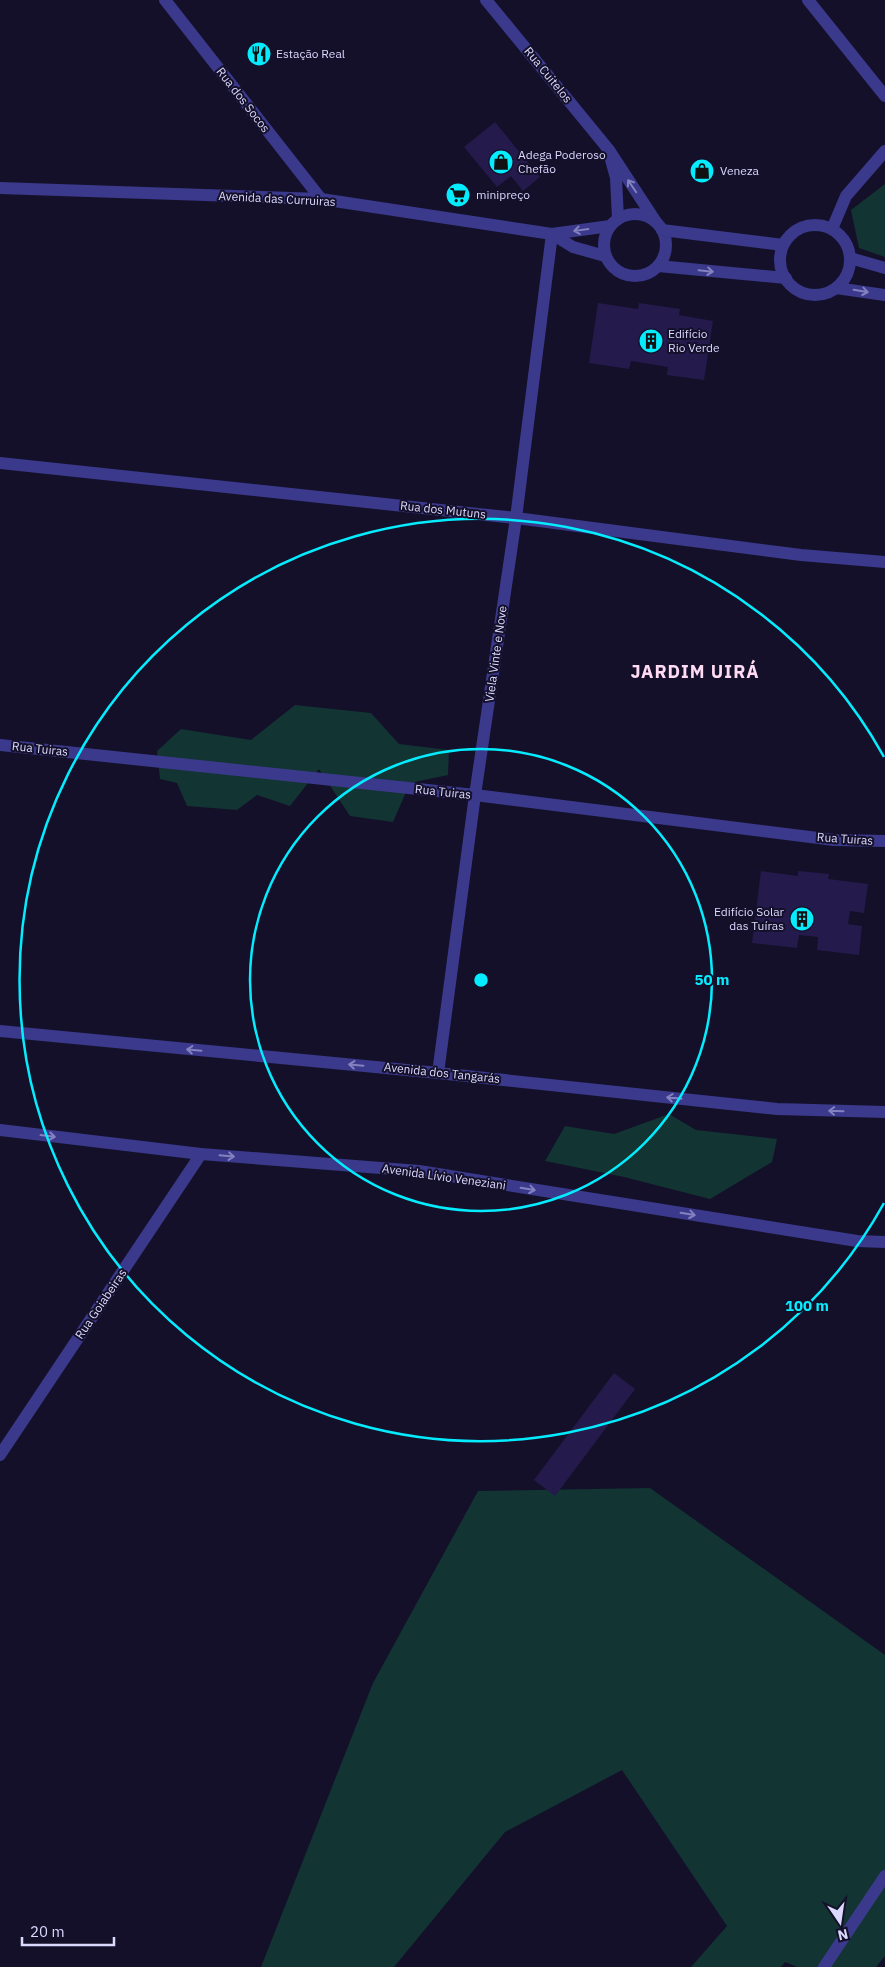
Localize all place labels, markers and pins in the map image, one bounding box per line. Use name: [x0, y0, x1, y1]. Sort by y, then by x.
restaurant icon: Estação Real: [246, 41, 272, 67]
place label: Estação Real: [276, 46, 345, 61]
place label: Adega Poderoso Chefão: [518, 147, 606, 176]
shop icon: Adega Poderoso Chefão: [488, 149, 514, 175]
shop icon: Veneza: [689, 158, 715, 184]
place label: Veneza: [720, 163, 759, 178]
supermarket icon: minipreço: [445, 182, 471, 208]
place label: minipreço: [476, 187, 530, 202]
place label: Edifício Rio Verde: [668, 326, 720, 355]
building icon: Edifício Rio Verde: [638, 328, 664, 354]
place label: Edifício Solar das Tuíras: [714, 904, 785, 933]
building icon: Edifício Solar das Tuíras: [789, 906, 815, 932]
centre of rings: [472, 971, 490, 989]

